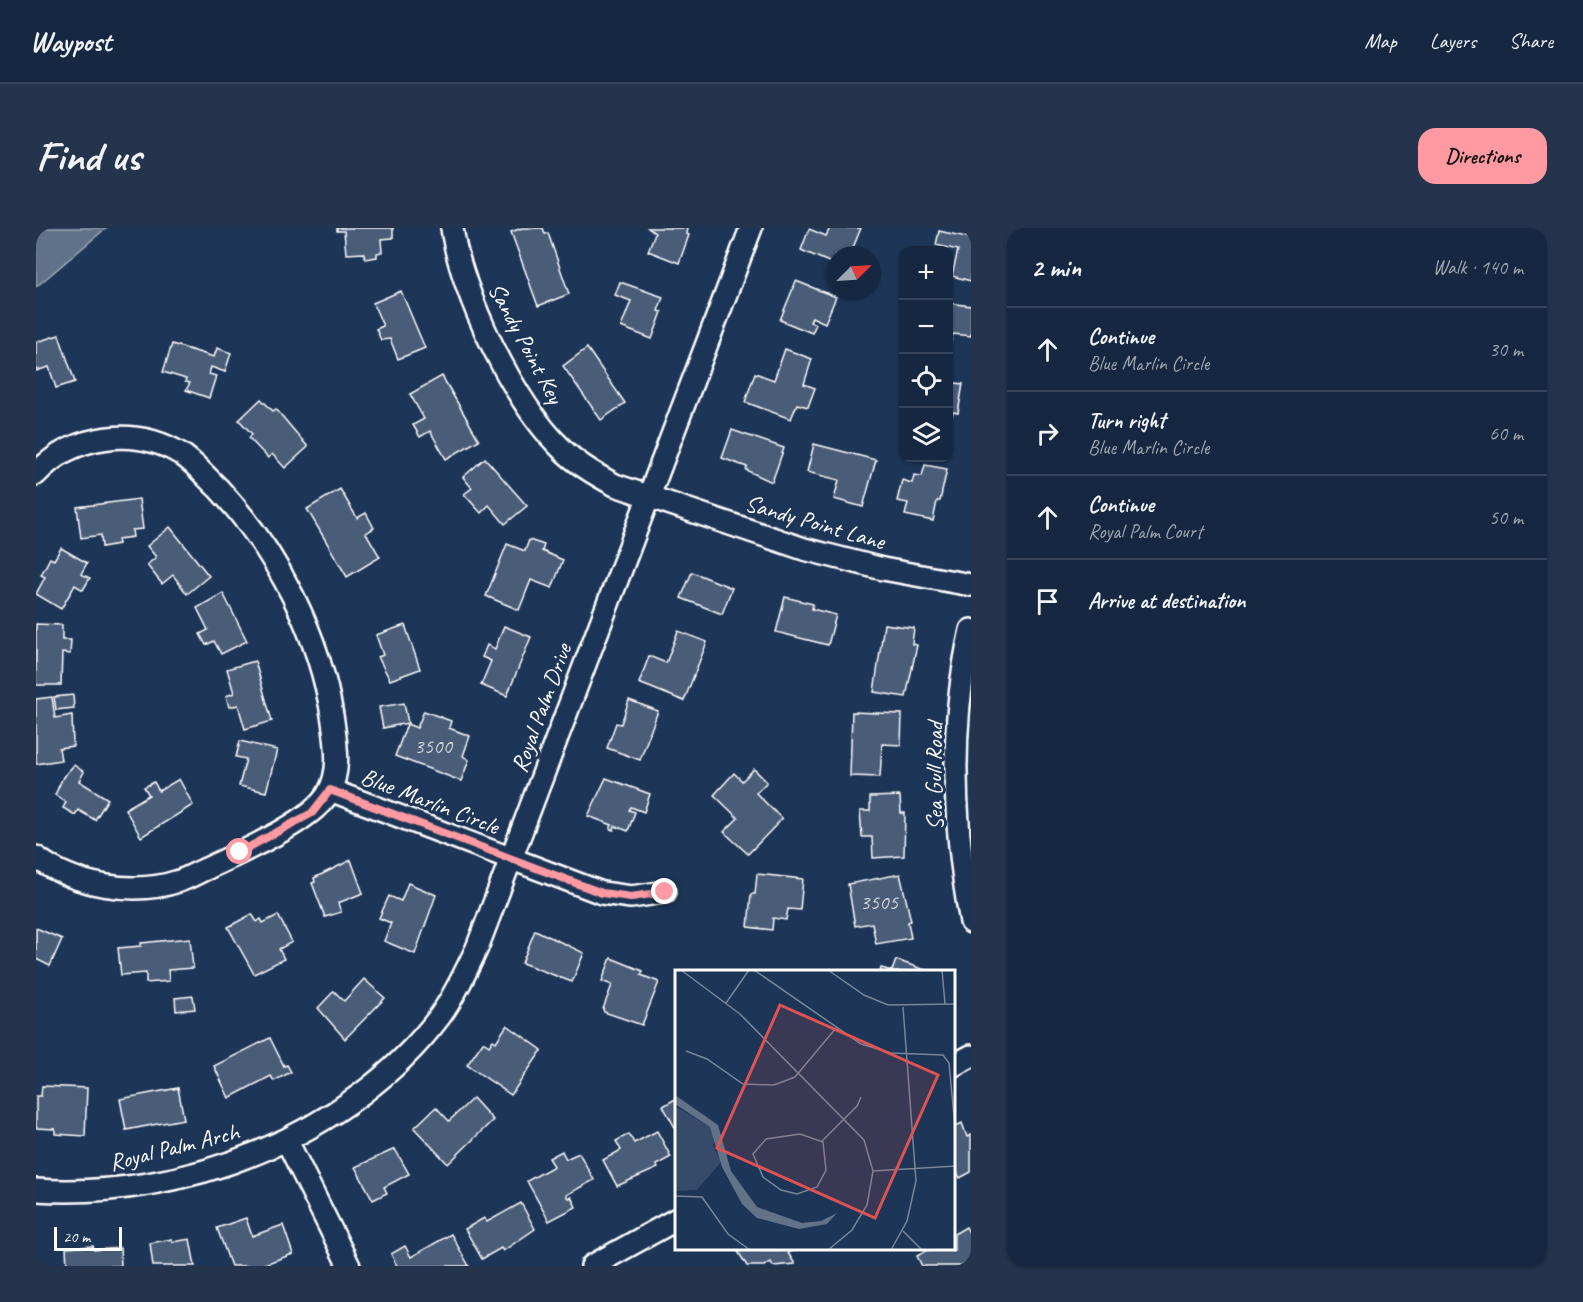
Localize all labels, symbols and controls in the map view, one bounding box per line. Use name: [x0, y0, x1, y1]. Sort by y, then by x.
text: Waypost: [30, 24, 111, 59]
text: Map: [1364, 28, 1397, 54]
text: Layers: [1430, 28, 1476, 54]
text: Share: [1509, 28, 1553, 54]
button: Directions: [1418, 128, 1547, 184]
text: Find us: [36, 130, 141, 183]
north arrow: [827, 246, 881, 300]
map controls: [899, 246, 953, 462]
button: +: [899, 246, 953, 300]
text: 2 min: [1031, 251, 1081, 284]
text: Walk · 140 m: [1433, 255, 1523, 280]
street label: Sandy Point Key: [482, 278, 571, 410]
button: −: [899, 300, 953, 354]
text: Continue: [1088, 323, 1154, 351]
icon: ahead: [1031, 333, 1064, 366]
text: 30 m: [1489, 337, 1523, 362]
text: Blue Marlin Circle: [1088, 351, 1209, 376]
button: locate: [899, 354, 953, 408]
text: Turn right: [1088, 407, 1165, 435]
button: layers: [899, 408, 953, 462]
icon: right: [1031, 417, 1064, 450]
text: 60 m: [1489, 421, 1523, 446]
text: Blue Marlin Circle: [1088, 435, 1209, 460]
street label: Sandy Point Lane: [742, 488, 890, 557]
text: Continue: [1088, 491, 1154, 519]
icon: ahead: [1031, 501, 1064, 534]
text: 50 m: [1489, 505, 1523, 530]
text: Royal Palm Court: [1088, 519, 1202, 544]
icon: arrive: [1031, 585, 1064, 618]
text: Arrive at destination: [1088, 587, 1245, 615]
street label: Royal Palm Drive: [504, 638, 579, 776]
street label: Sea Gull Road: [919, 718, 949, 830]
house number: 3500: [414, 733, 453, 759]
street label: Blue Marlin Circle: [357, 761, 505, 842]
route start: [226, 838, 252, 864]
route end: [651, 878, 677, 904]
house number: 3505: [860, 889, 899, 915]
inset map: [675, 970, 956, 1251]
street label: Royal Palm Arch: [106, 1116, 244, 1178]
scale bar: [54, 1224, 122, 1252]
text: 20 m: [63, 1227, 90, 1247]

